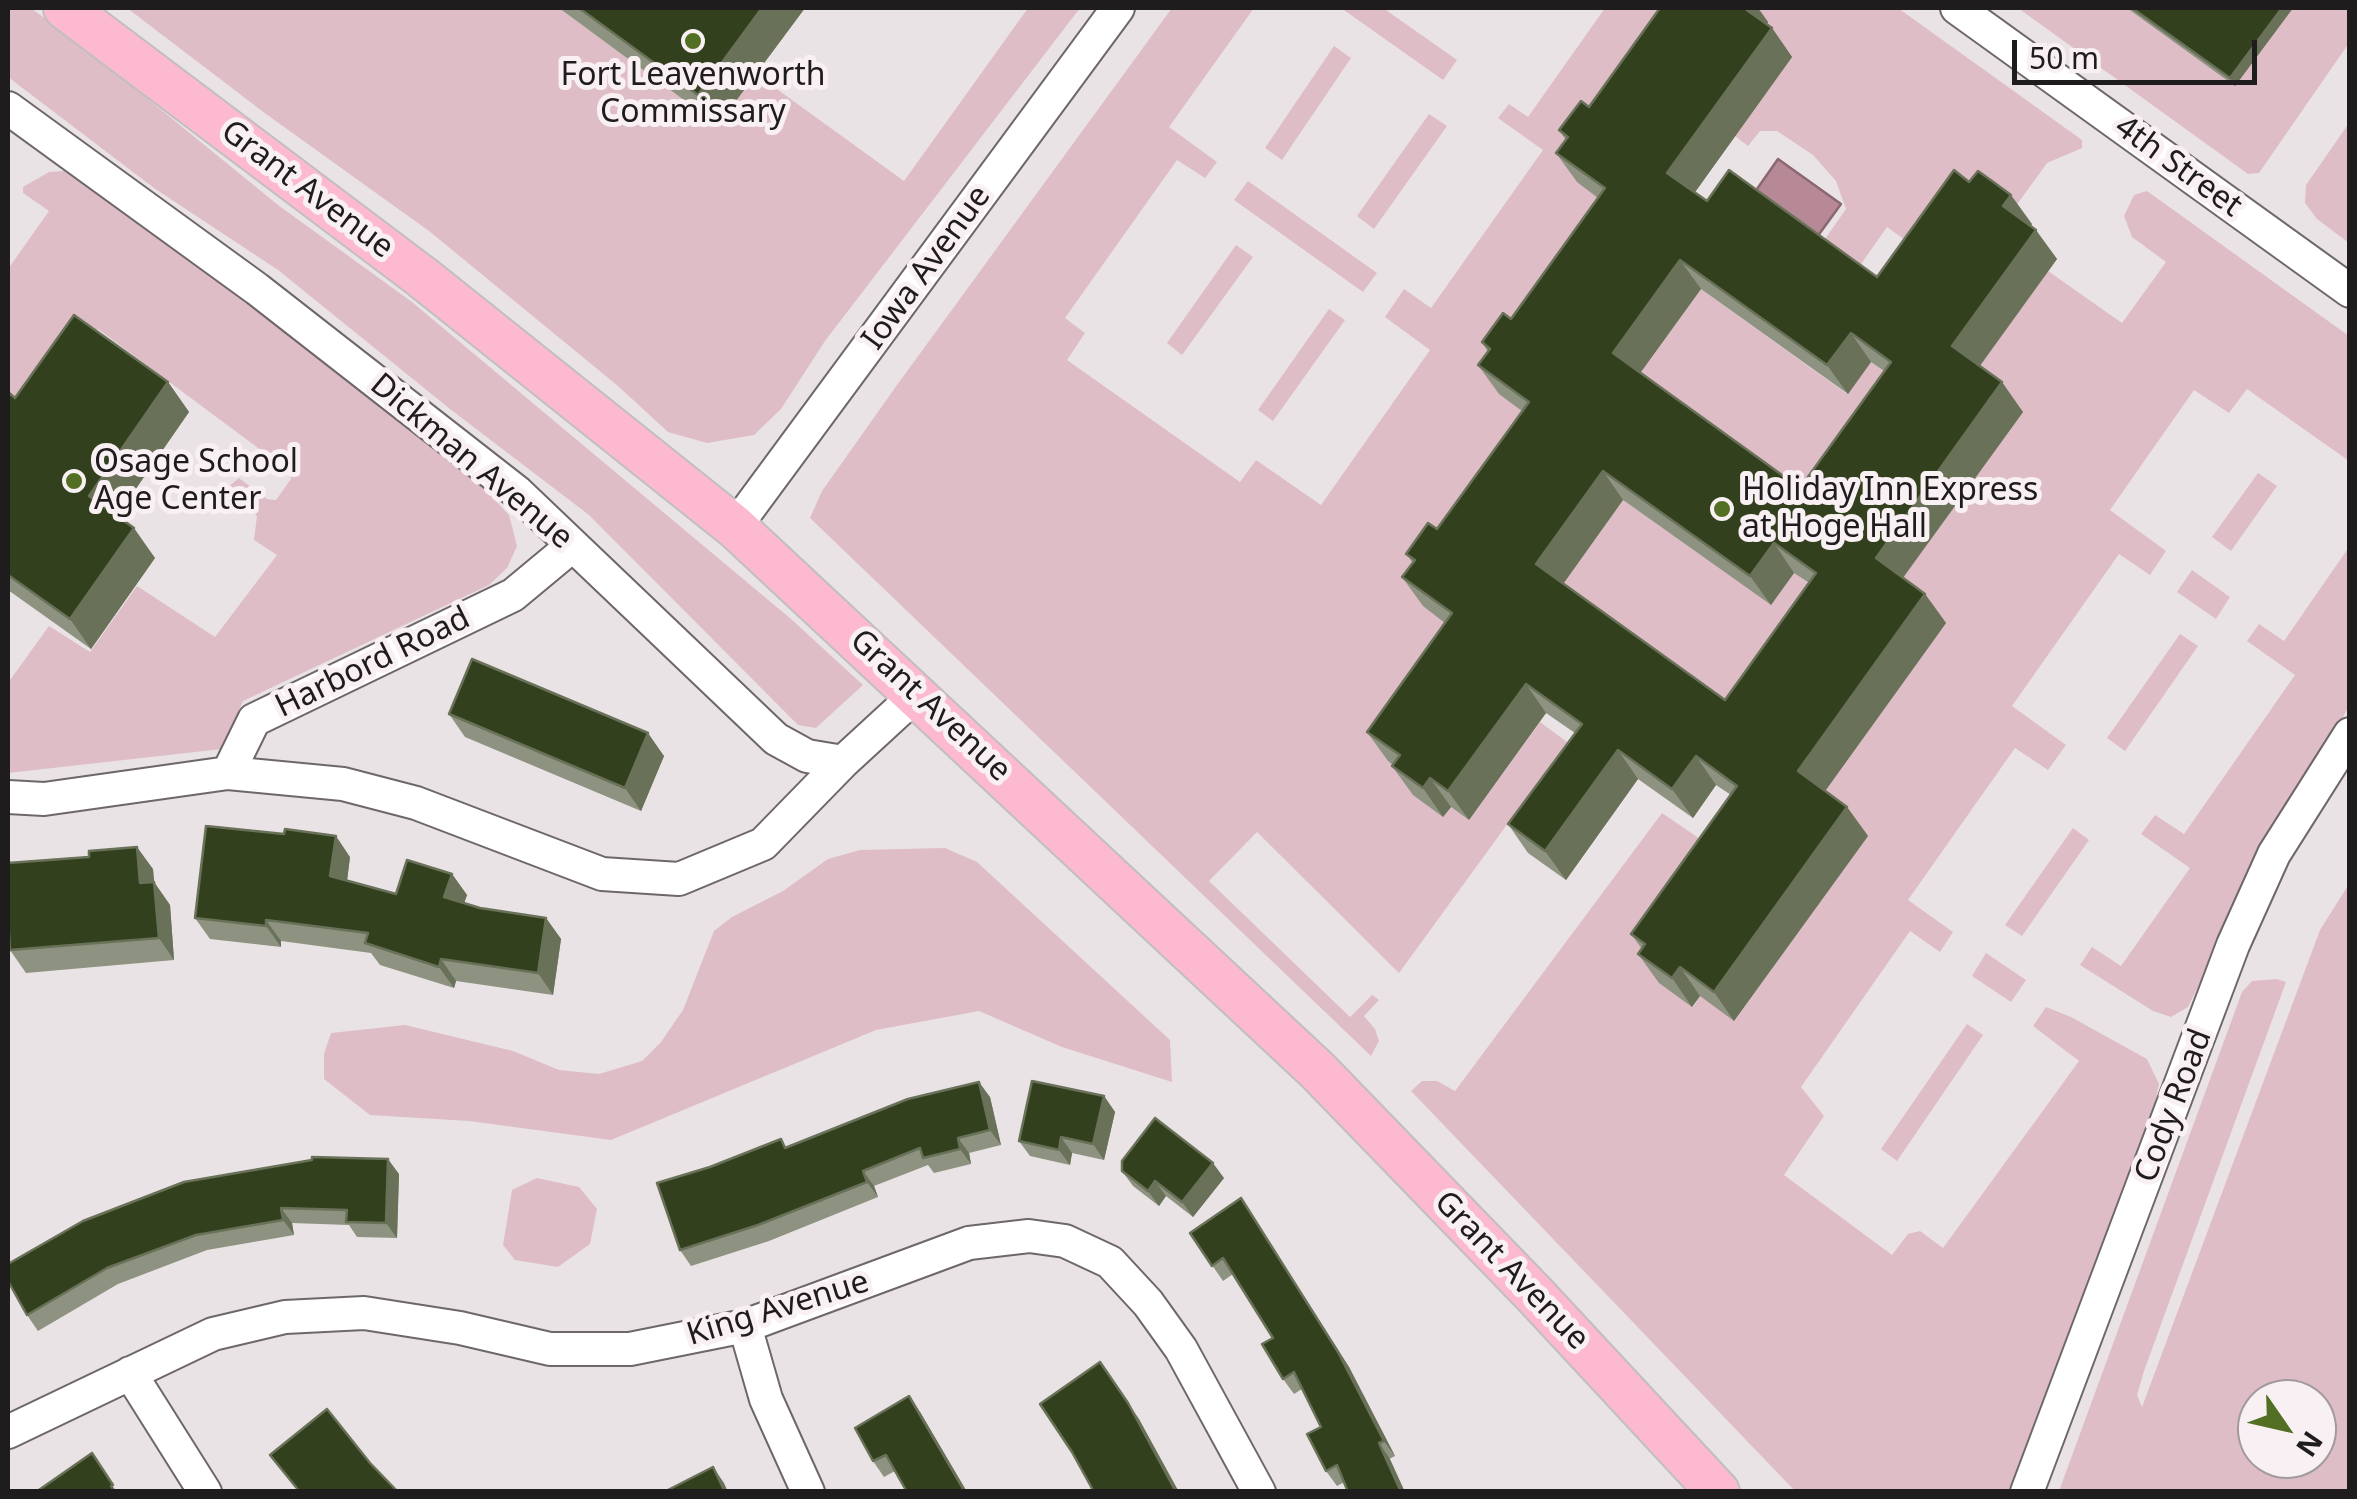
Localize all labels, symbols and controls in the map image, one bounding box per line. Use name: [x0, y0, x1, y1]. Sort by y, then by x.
scale bar: [2017, 20, 2262, 82]
marker: Fort Leavenworth Commissary: [682, 30, 704, 52]
text: 50 m: [2029, 37, 2099, 78]
place label: Fort Leavenworth Commissary: [561, 57, 825, 132]
street label: 4th Street: [2107, 108, 2249, 226]
street label: Grant Avenue: [213, 113, 401, 267]
street label: Iowa Avenue: [855, 179, 999, 357]
street label: Dickman Avenue: [362, 366, 580, 558]
place label: Osage School Age Center: [94, 444, 298, 519]
marker: Osage School Age Center: [63, 470, 85, 492]
place label: Holiday Inn Express at Hoge Hall: [1742, 472, 2038, 547]
marker: Holiday Inn Express at Hoge Hall: [1711, 498, 1733, 520]
street label: Harbord Road: [270, 599, 476, 727]
street label: Grant Avenue: [842, 622, 1018, 790]
street label: Cody Road: [2127, 1024, 2221, 1188]
street label: Grant Avenue: [1426, 1184, 1596, 1358]
street label: King Avenue: [682, 1263, 874, 1355]
north arrow: [2237, 1379, 2337, 1479]
text: N: [2288, 1425, 2332, 1465]

